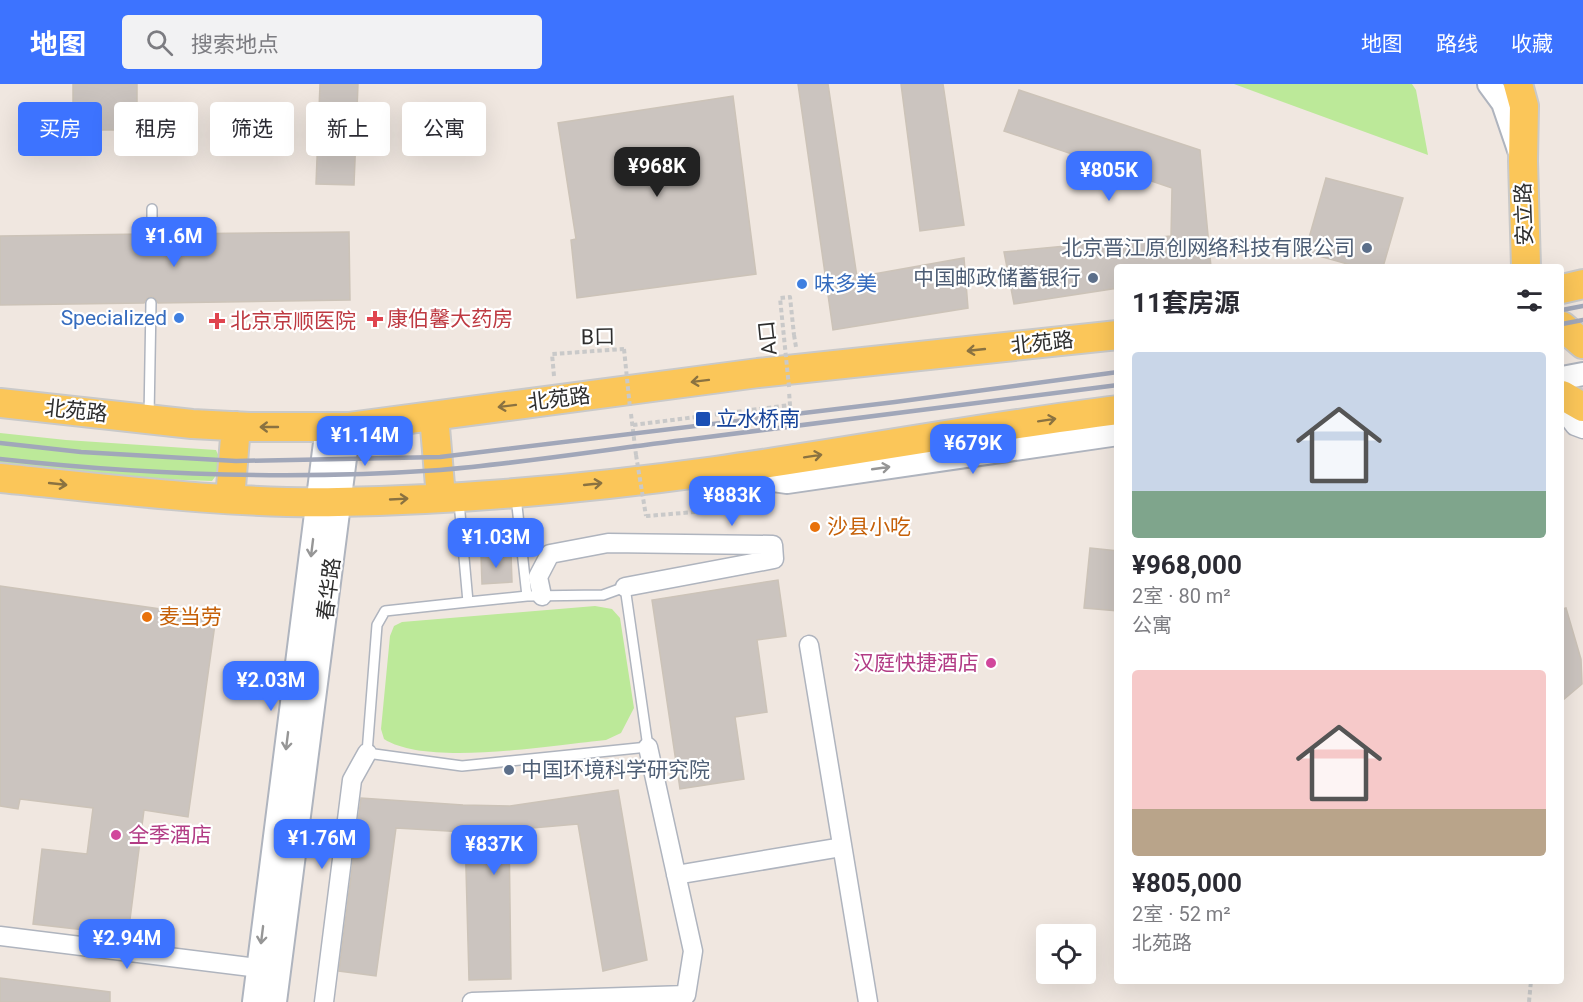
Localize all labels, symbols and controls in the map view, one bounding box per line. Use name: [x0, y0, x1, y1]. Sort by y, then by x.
search box: [122, 15, 542, 69]
icon: search: [143, 26, 176, 59]
text: 地图: [30, 28, 86, 61]
text: 搜索地点: [191, 32, 279, 57]
text: 地图: [1361, 32, 1403, 56]
text: 路线: [1436, 32, 1478, 56]
text: 收藏: [1511, 32, 1553, 56]
chip: 买房: [18, 102, 102, 156]
chip: 租房: [114, 102, 198, 156]
chip: 筛选: [210, 102, 294, 156]
chip: 新上: [306, 102, 390, 156]
chip: 公寓: [402, 102, 486, 156]
pin: ¥968K: [615, 147, 699, 198]
pin: ¥805K: [1067, 151, 1151, 202]
text: ¥968K: [628, 154, 686, 178]
text: ¥805K: [1080, 158, 1138, 182]
street label: 安立路: [1511, 182, 1537, 246]
pin: ¥1.6M: [132, 217, 216, 268]
text: ¥1.6M: [146, 224, 202, 248]
place label: 北京晋江原创网络科技有限公司: [1061, 236, 1355, 260]
marker: 北京晋江原创网络科技有限公司: [1360, 241, 1374, 255]
place label: 中国邮政储蓄银行: [913, 266, 1081, 290]
marker: 中国邮政储蓄银行: [1086, 271, 1100, 285]
place label: 味多美: [814, 272, 877, 296]
marker: 味多美: [795, 277, 809, 291]
icon: filters: [1513, 284, 1546, 317]
text: 11套房源: [1132, 288, 1240, 318]
place label: Specialized: [61, 306, 167, 330]
place label: 康伯馨大药房: [387, 307, 513, 331]
place label: 北京京顺医院: [230, 309, 356, 333]
marker: Specialized: [172, 311, 186, 325]
marker: 北京京顺医院: [208, 312, 226, 330]
marker: 康伯馨大药房: [368, 312, 382, 326]
street label: A口: [754, 319, 782, 357]
street label: B口: [581, 325, 615, 349]
street label: 北苑路: [1009, 328, 1075, 358]
one-way arrow: [966, 345, 986, 356]
one-way arrow: [691, 376, 711, 387]
street label: 北苑路: [526, 383, 592, 415]
icon: home: [1285, 391, 1393, 499]
street label: 北苑路: [43, 396, 109, 426]
one-way arrow: [497, 401, 517, 412]
place label: 立水桥南: [716, 407, 800, 431]
marker: 立水桥南: [694, 410, 712, 428]
one-way arrow: [1037, 414, 1057, 425]
pin: ¥1.14M: [316, 416, 414, 467]
one-way arrow: [259, 421, 279, 433]
text: ¥1.14M: [331, 423, 399, 447]
pin: ¥679K: [931, 424, 1015, 475]
text: ¥679K: [944, 431, 1002, 455]
one-way arrow: [803, 450, 822, 461]
one-way arrow: [871, 463, 891, 474]
pin: ¥883K: [690, 476, 774, 527]
one-way arrow: [48, 479, 68, 490]
one-way arrow: [583, 479, 603, 490]
text: ¥883K: [703, 483, 761, 507]
one-way arrow: [388, 494, 408, 505]
place label: 沙县小吃: [827, 515, 911, 539]
pin: ¥1.03M: [447, 518, 545, 569]
marker: 沙县小吃: [808, 520, 822, 534]
text: ¥1.03M: [462, 525, 530, 549]
one-way arrow: [306, 537, 317, 557]
text: ¥968,000: [1132, 550, 1242, 580]
street label: 春华路: [313, 556, 345, 622]
text: 2室 · 80 m²: [1132, 584, 1231, 608]
place label: 麦当劳: [159, 605, 222, 629]
marker: 麦当劳: [140, 610, 154, 624]
text: 公寓: [1132, 613, 1172, 637]
place label: 汉庭快捷酒店: [853, 651, 979, 675]
marker: 汉庭快捷酒店: [984, 656, 998, 670]
pin: ¥2.03M: [222, 661, 320, 712]
text: ¥2.03M: [237, 668, 305, 692]
icon: home: [1285, 709, 1393, 817]
one-way arrow: [282, 731, 293, 751]
place label: 中国环境科学研究院: [521, 758, 710, 782]
marker: 中国环境科学研究院: [502, 763, 516, 777]
pin: ¥1.76M: [273, 819, 371, 870]
place label: 全季酒店: [128, 823, 212, 847]
pin: ¥837K: [452, 825, 536, 876]
text: ¥1.76M: [288, 826, 356, 850]
marker: 全季酒店: [109, 828, 123, 842]
text: ¥837K: [465, 832, 523, 856]
text: ¥805,000: [1132, 868, 1242, 898]
text: 2室 · 52 m²: [1132, 902, 1231, 926]
pin: ¥2.94M: [78, 919, 176, 970]
one-way arrow: [257, 924, 268, 944]
map controls: [1036, 924, 1096, 984]
button: locate: [1036, 924, 1096, 984]
text: ¥2.94M: [93, 926, 161, 950]
text: 北苑路: [1132, 931, 1192, 955]

